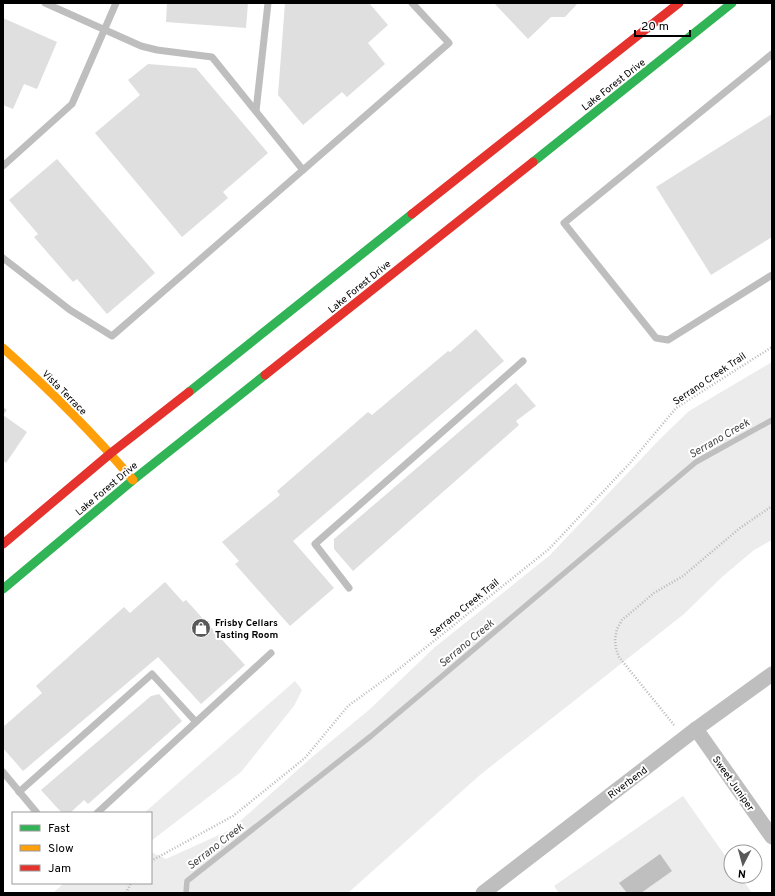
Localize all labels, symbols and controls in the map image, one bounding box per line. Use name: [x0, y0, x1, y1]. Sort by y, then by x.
scale bar: [635, 12, 690, 38]
text: 20 m: [641, 19, 669, 35]
street label: Lake Forest Drive: [579, 56, 648, 114]
street label: Lake Forest Drive: [326, 258, 394, 317]
street label: Serrano Creek Trail: [671, 350, 749, 408]
street label: Vista Terrace: [39, 368, 89, 418]
water label: Serrano Creek: [687, 416, 753, 462]
street label: Lake Forest Drive: [73, 459, 141, 519]
street label: Serrano Creek Trail: [428, 576, 502, 640]
water label: Serrano Creek: [436, 616, 497, 671]
shop icon: Frisby Cellars Tasting Room: [190, 617, 212, 639]
place label: Frisby Cellars Tasting Room: [215, 617, 278, 642]
street label: Sweet Juniper: [709, 754, 757, 814]
street label: Riverbend: [606, 764, 650, 802]
legend: [12, 812, 152, 884]
water label: Serrano Creek: [185, 820, 247, 873]
text: Fast: [48, 821, 70, 837]
text: Slow: [48, 841, 74, 857]
north arrow: [723, 844, 763, 884]
text: Jam: [48, 861, 71, 877]
text: N: [737, 866, 747, 880]

